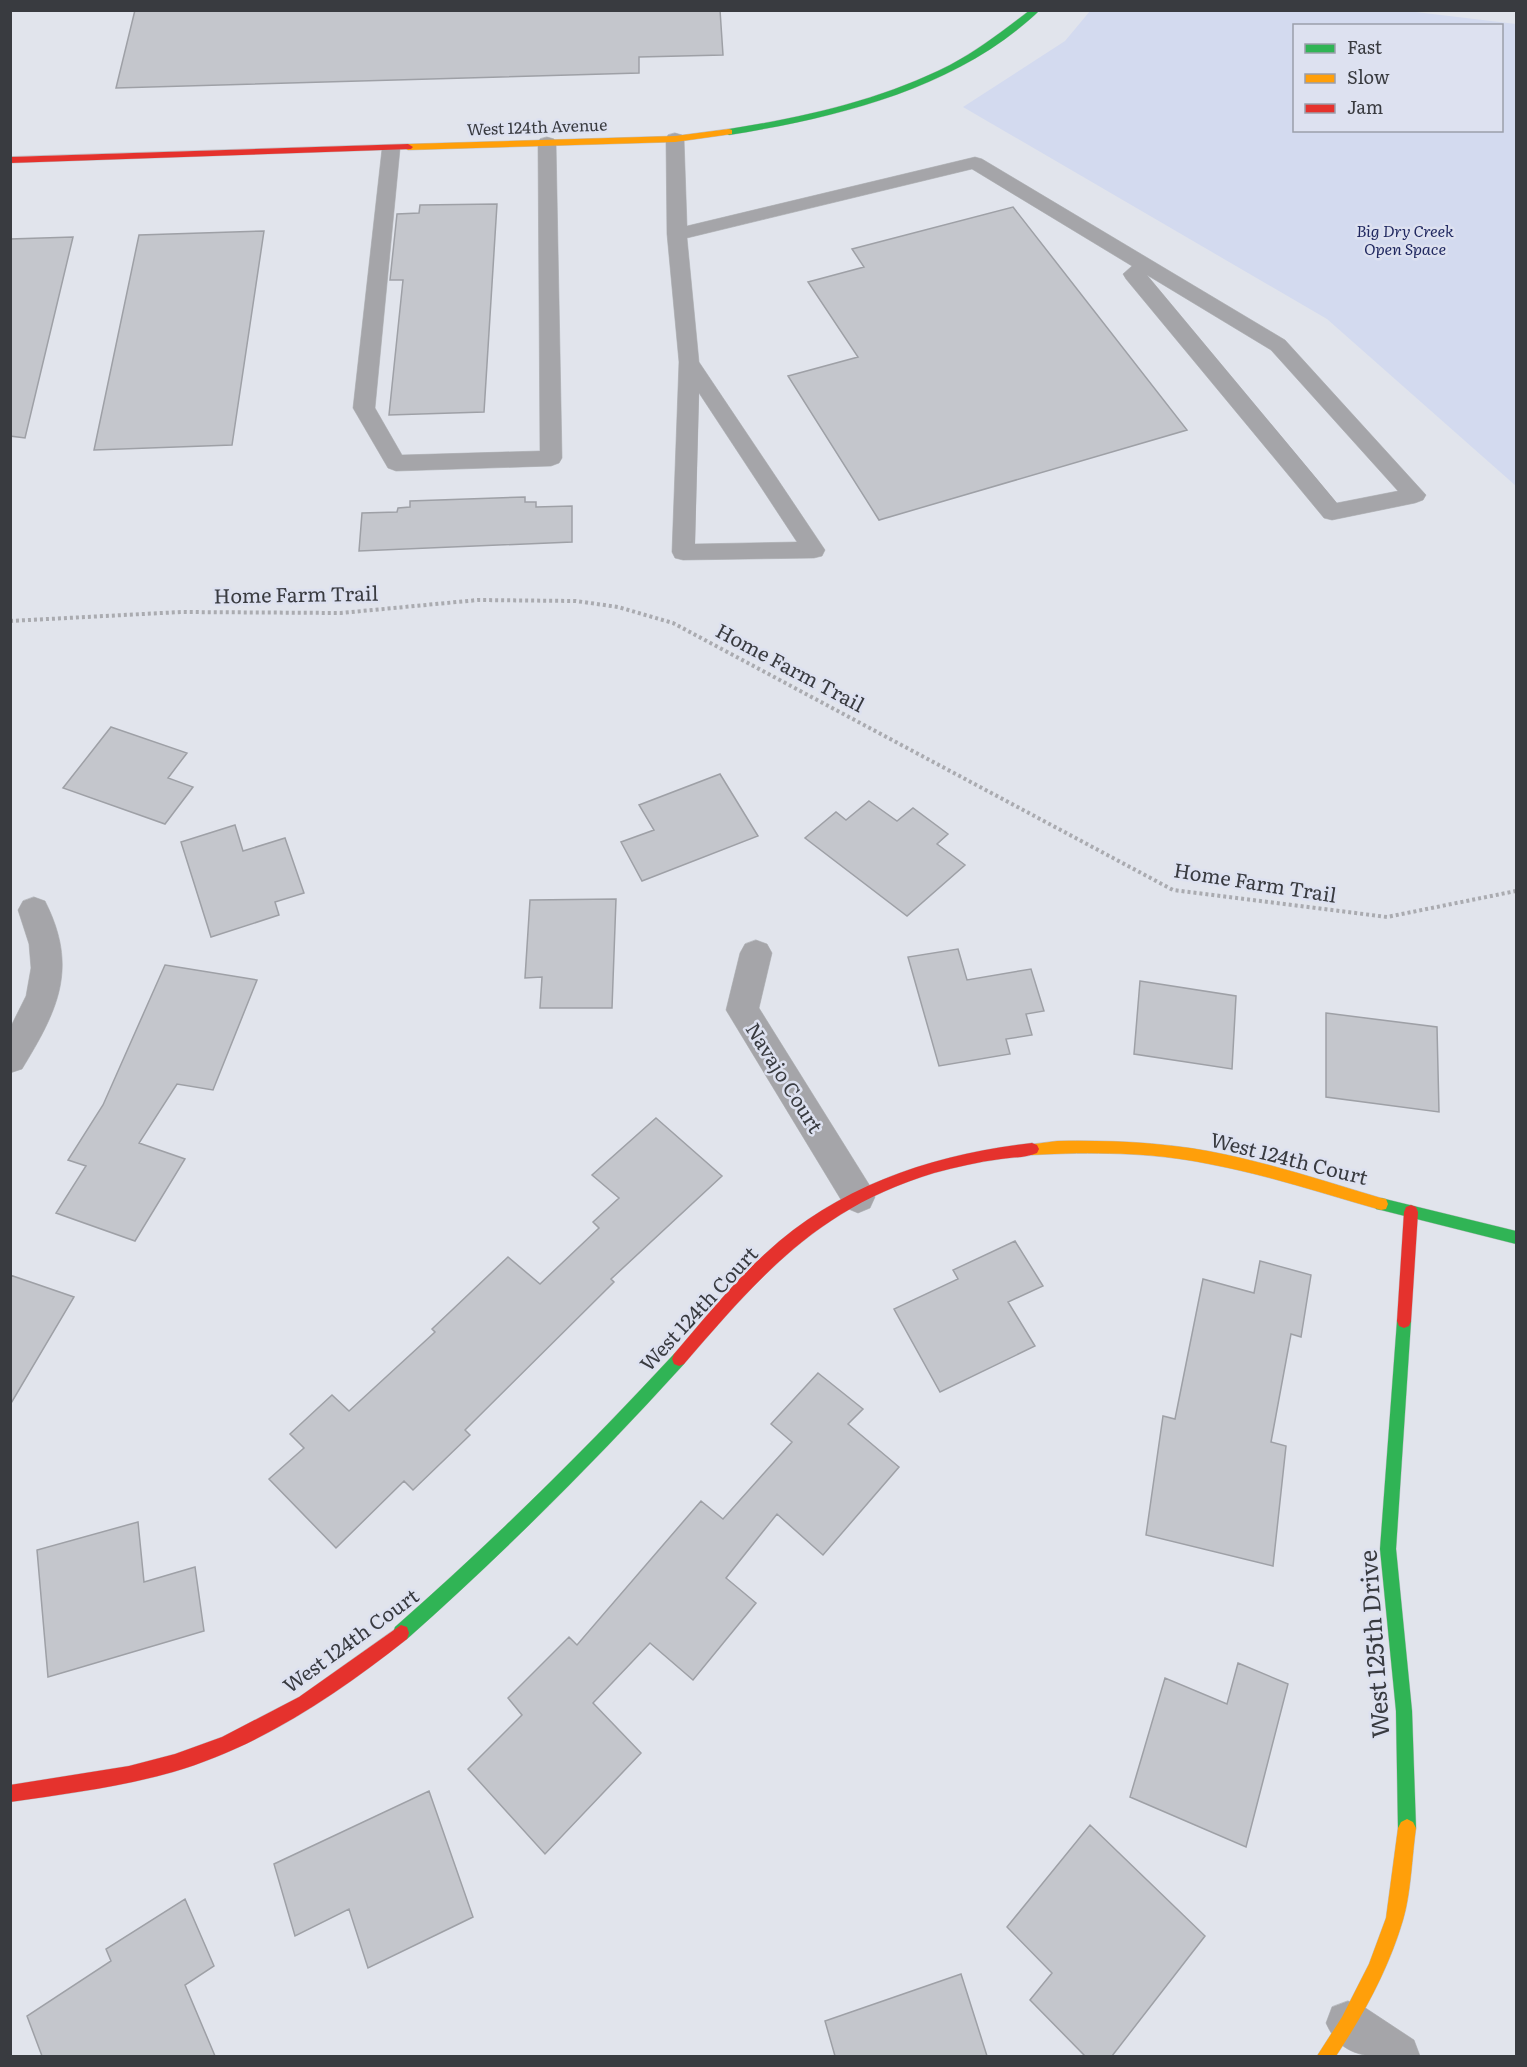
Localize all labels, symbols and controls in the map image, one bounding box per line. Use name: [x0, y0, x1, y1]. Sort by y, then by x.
legend: [1293, 24, 1503, 132]
text: Fast: [1347, 33, 1383, 60]
text: Slow: [1347, 63, 1390, 90]
text: Jam: [1347, 93, 1383, 120]
street label: West 124th Avenue: [466, 112, 608, 140]
park label: Big Dry Creek Open Space: [1356, 218, 1454, 260]
street label: Home Farm Trail: [213, 577, 379, 609]
street label: Home Farm Trail: [711, 614, 871, 718]
street label: Home Farm Trail: [1172, 853, 1339, 909]
street label: Navajo Court: [740, 1016, 832, 1138]
street label: West 124th Court: [1208, 1123, 1371, 1191]
street label: West 124th Court: [632, 1238, 764, 1377]
street label: West 125th Drive: [1348, 1549, 1397, 1740]
street label: West 124th Court: [276, 1580, 424, 1699]

